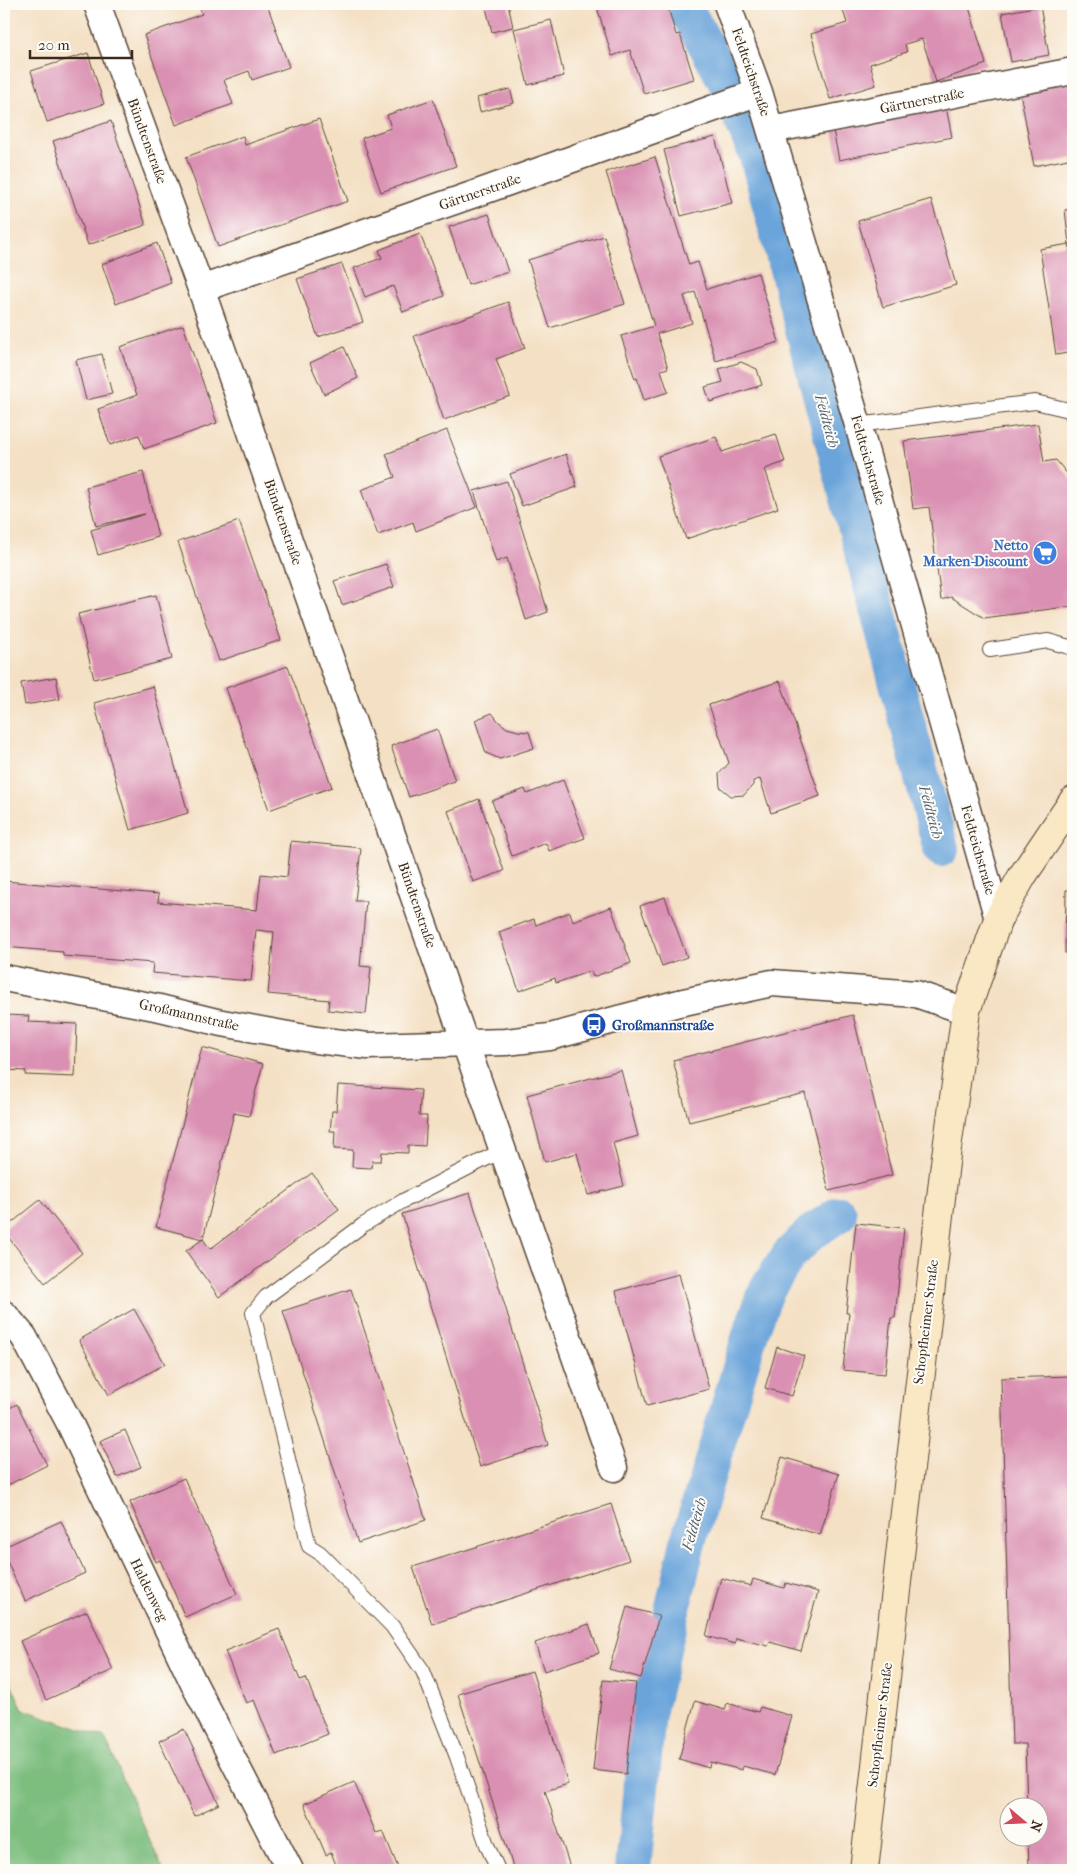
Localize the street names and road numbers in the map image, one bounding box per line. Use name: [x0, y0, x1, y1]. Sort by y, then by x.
street label: Feldteichstraße: [728, 25, 774, 119]
street label: Gärtnerstraße: [878, 84, 966, 118]
street label: Bündtenstraße: [124, 96, 170, 186]
street label: Gärtnerstraße: [437, 170, 523, 214]
street label: Feldteichstraße: [847, 413, 889, 507]
street label: Bündtenstraße: [260, 477, 306, 567]
street label: Feldteichstraße: [957, 803, 999, 897]
street label: Bündtenstraße: [394, 860, 440, 950]
street label: Großmannstraße: [137, 995, 241, 1035]
street label: Schopfheimer Straße: [910, 1258, 942, 1386]
street label: Haldenweg: [126, 1556, 172, 1625]
street label: Schopfheimer Straße: [864, 1661, 896, 1789]

